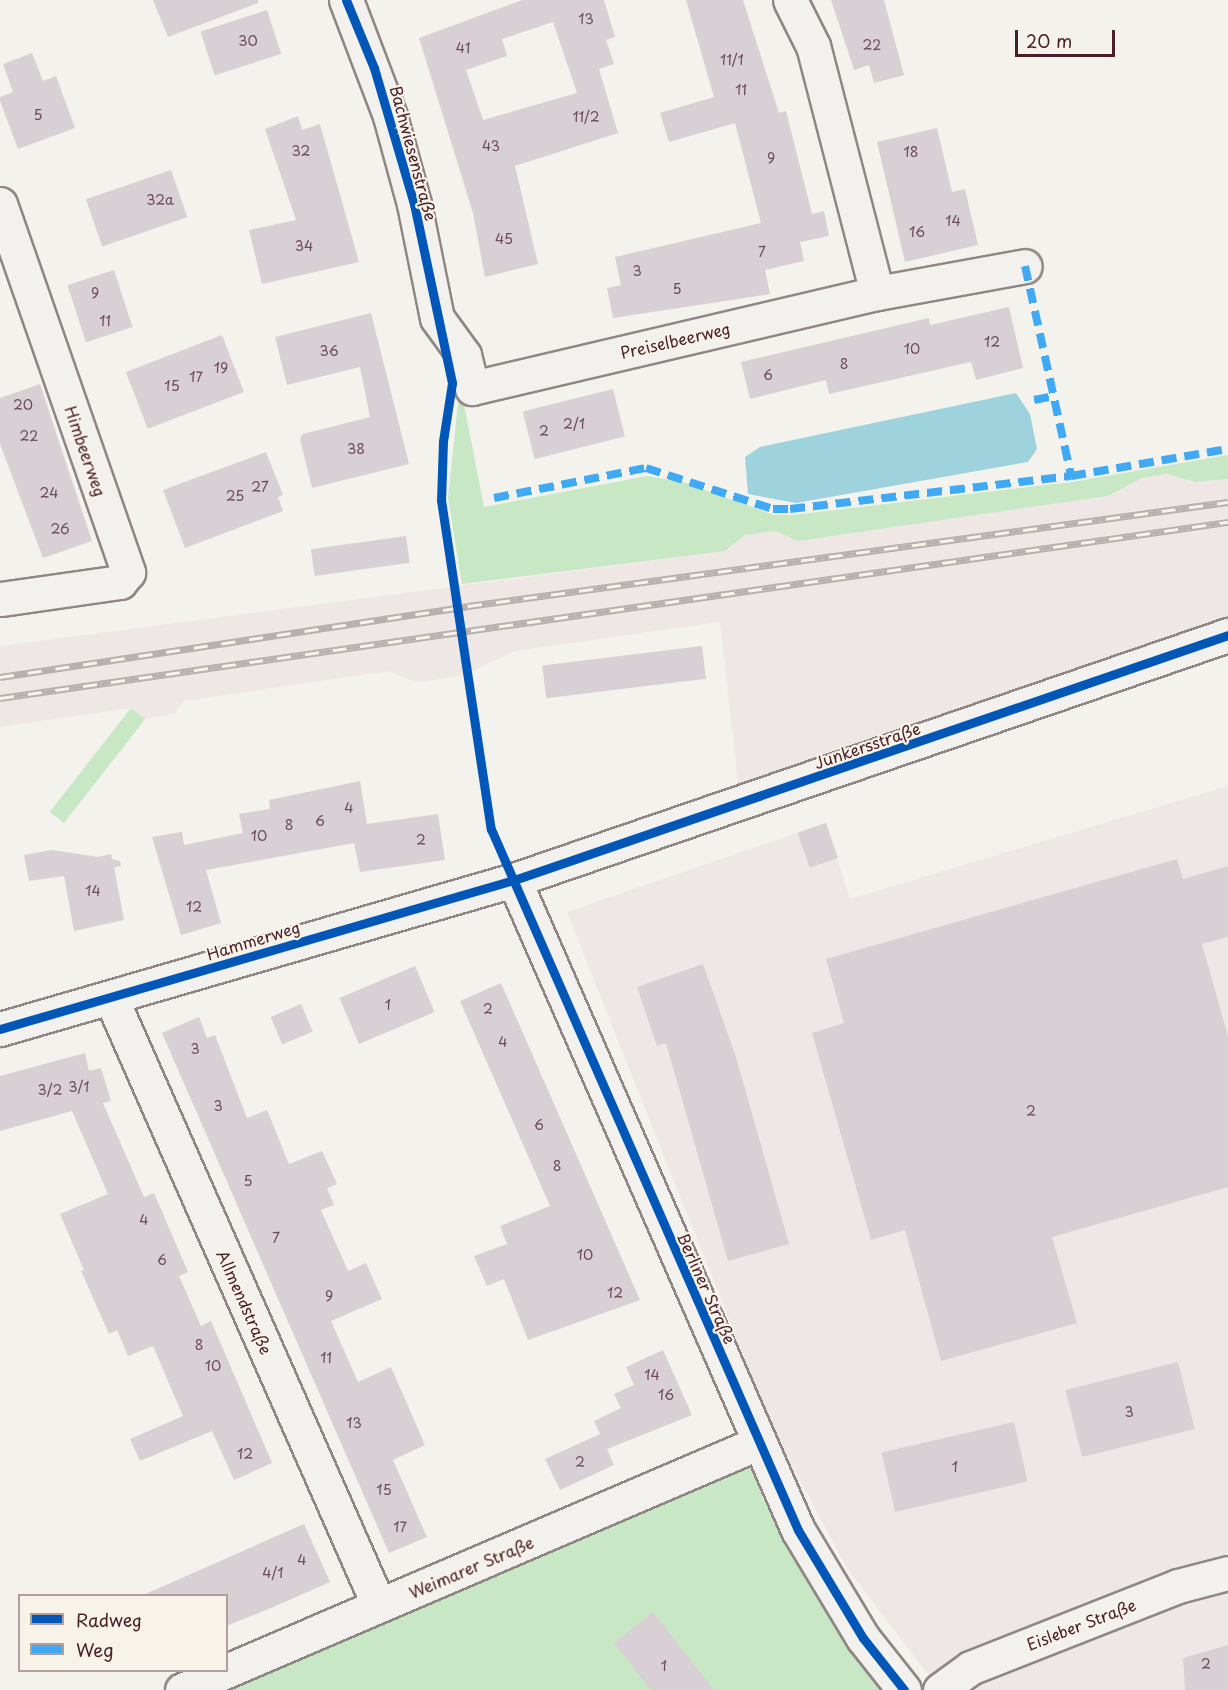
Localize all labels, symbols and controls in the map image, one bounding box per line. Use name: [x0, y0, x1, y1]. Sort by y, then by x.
house number: 13: [578, 11, 594, 27]
scale bar: [1018, 18, 1118, 56]
text: 20 m: [1026, 27, 1072, 54]
house number: 30: [238, 33, 258, 49]
house number: 22: [863, 37, 881, 53]
house number: 41: [456, 40, 470, 56]
house number: 11/1: [720, 52, 744, 68]
house number: 11: [735, 82, 747, 98]
street label: Bachwiesenstraße: [387, 83, 441, 223]
house number: 5: [33, 107, 43, 123]
house number: 11/2: [572, 109, 600, 125]
house number: 43: [482, 138, 500, 154]
house number: 32: [292, 143, 310, 159]
house number: 18: [903, 144, 919, 160]
house number: 9: [767, 150, 775, 166]
house number: 32a: [146, 192, 174, 208]
house number: 14: [945, 213, 961, 229]
house number: 16: [909, 224, 925, 240]
house number: 45: [495, 231, 513, 247]
house number: 34: [295, 238, 313, 254]
house number: 7: [758, 244, 766, 260]
house number: 3: [632, 263, 642, 279]
house number: 5: [672, 281, 682, 297]
house number: 9: [91, 285, 99, 301]
house number: 11: [99, 313, 111, 329]
street label: Preiselbeerweg: [618, 318, 732, 362]
house number: 12: [984, 334, 1000, 350]
house number: 10: [904, 341, 920, 357]
house number: 36: [319, 343, 339, 359]
house number: 8: [840, 356, 848, 372]
house number: 19: [214, 360, 228, 376]
house number: 6: [763, 367, 773, 383]
house number: 17: [189, 369, 203, 385]
house number: 15: [164, 378, 180, 394]
house number: 20: [13, 397, 33, 413]
street label: Himbeerweg: [62, 403, 110, 499]
house number: 2/1: [563, 416, 585, 432]
house number: 2: [539, 423, 549, 439]
house number: 22: [20, 428, 38, 444]
house number: 38: [347, 441, 365, 457]
house number: 27: [251, 479, 269, 495]
house number: 24: [40, 485, 58, 501]
house number: 25: [226, 488, 244, 504]
house number: 26: [50, 521, 70, 537]
street label: Junkersstraße: [811, 718, 923, 772]
house number: 4: [344, 800, 354, 816]
house number: 6: [315, 813, 325, 829]
house number: 8: [285, 817, 293, 833]
house number: 10: [251, 828, 267, 844]
house number: 2: [416, 832, 426, 848]
house number: 14: [85, 883, 101, 899]
house number: 12: [186, 899, 202, 915]
street label: Hammerweg: [204, 917, 302, 963]
house number: 1: [385, 997, 391, 1013]
house number: 2: [483, 1001, 493, 1017]
house number: 4: [498, 1034, 508, 1050]
house number: 3: [190, 1041, 200, 1057]
house number: 3/1: [68, 1079, 90, 1095]
house number: 3/2: [38, 1082, 62, 1098]
house number: 3: [213, 1098, 223, 1114]
house number: 2: [1026, 1103, 1036, 1119]
house number: 6: [534, 1117, 544, 1133]
house number: 8: [553, 1158, 561, 1174]
house number: 5: [243, 1173, 253, 1189]
house number: 4: [139, 1212, 149, 1228]
street label: Berliner Straße: [674, 1229, 740, 1347]
house number: 7: [272, 1230, 280, 1246]
street label: Allmendstraße: [213, 1247, 277, 1357]
house number: 10: [577, 1247, 593, 1263]
house number: 6: [157, 1252, 167, 1268]
house number: 12: [607, 1285, 623, 1301]
house number: 9: [325, 1288, 333, 1304]
house number: 8: [195, 1337, 203, 1353]
house number: 11: [320, 1350, 332, 1366]
house number: 10: [205, 1358, 221, 1374]
house number: 14: [644, 1367, 660, 1383]
house number: 16: [658, 1387, 674, 1403]
house number: 3: [1124, 1404, 1134, 1420]
house number: 13: [346, 1415, 362, 1431]
house number: 12: [237, 1446, 253, 1462]
house number: 2: [575, 1454, 585, 1470]
house number: 1: [952, 1459, 958, 1475]
house number: 15: [376, 1482, 392, 1498]
house number: 17: [393, 1519, 407, 1535]
street label: Weimarer Straße: [406, 1532, 536, 1602]
house number: 4: [297, 1552, 307, 1568]
house number: 4/1: [262, 1565, 284, 1581]
legend: [18, 1594, 228, 1672]
street label: Eisleber Straße: [1023, 1594, 1139, 1654]
text: Radweg: [76, 1606, 142, 1633]
text: Weg: [76, 1636, 114, 1663]
house number: 2: [1201, 1656, 1211, 1672]
house number: 1: [661, 1658, 667, 1674]

